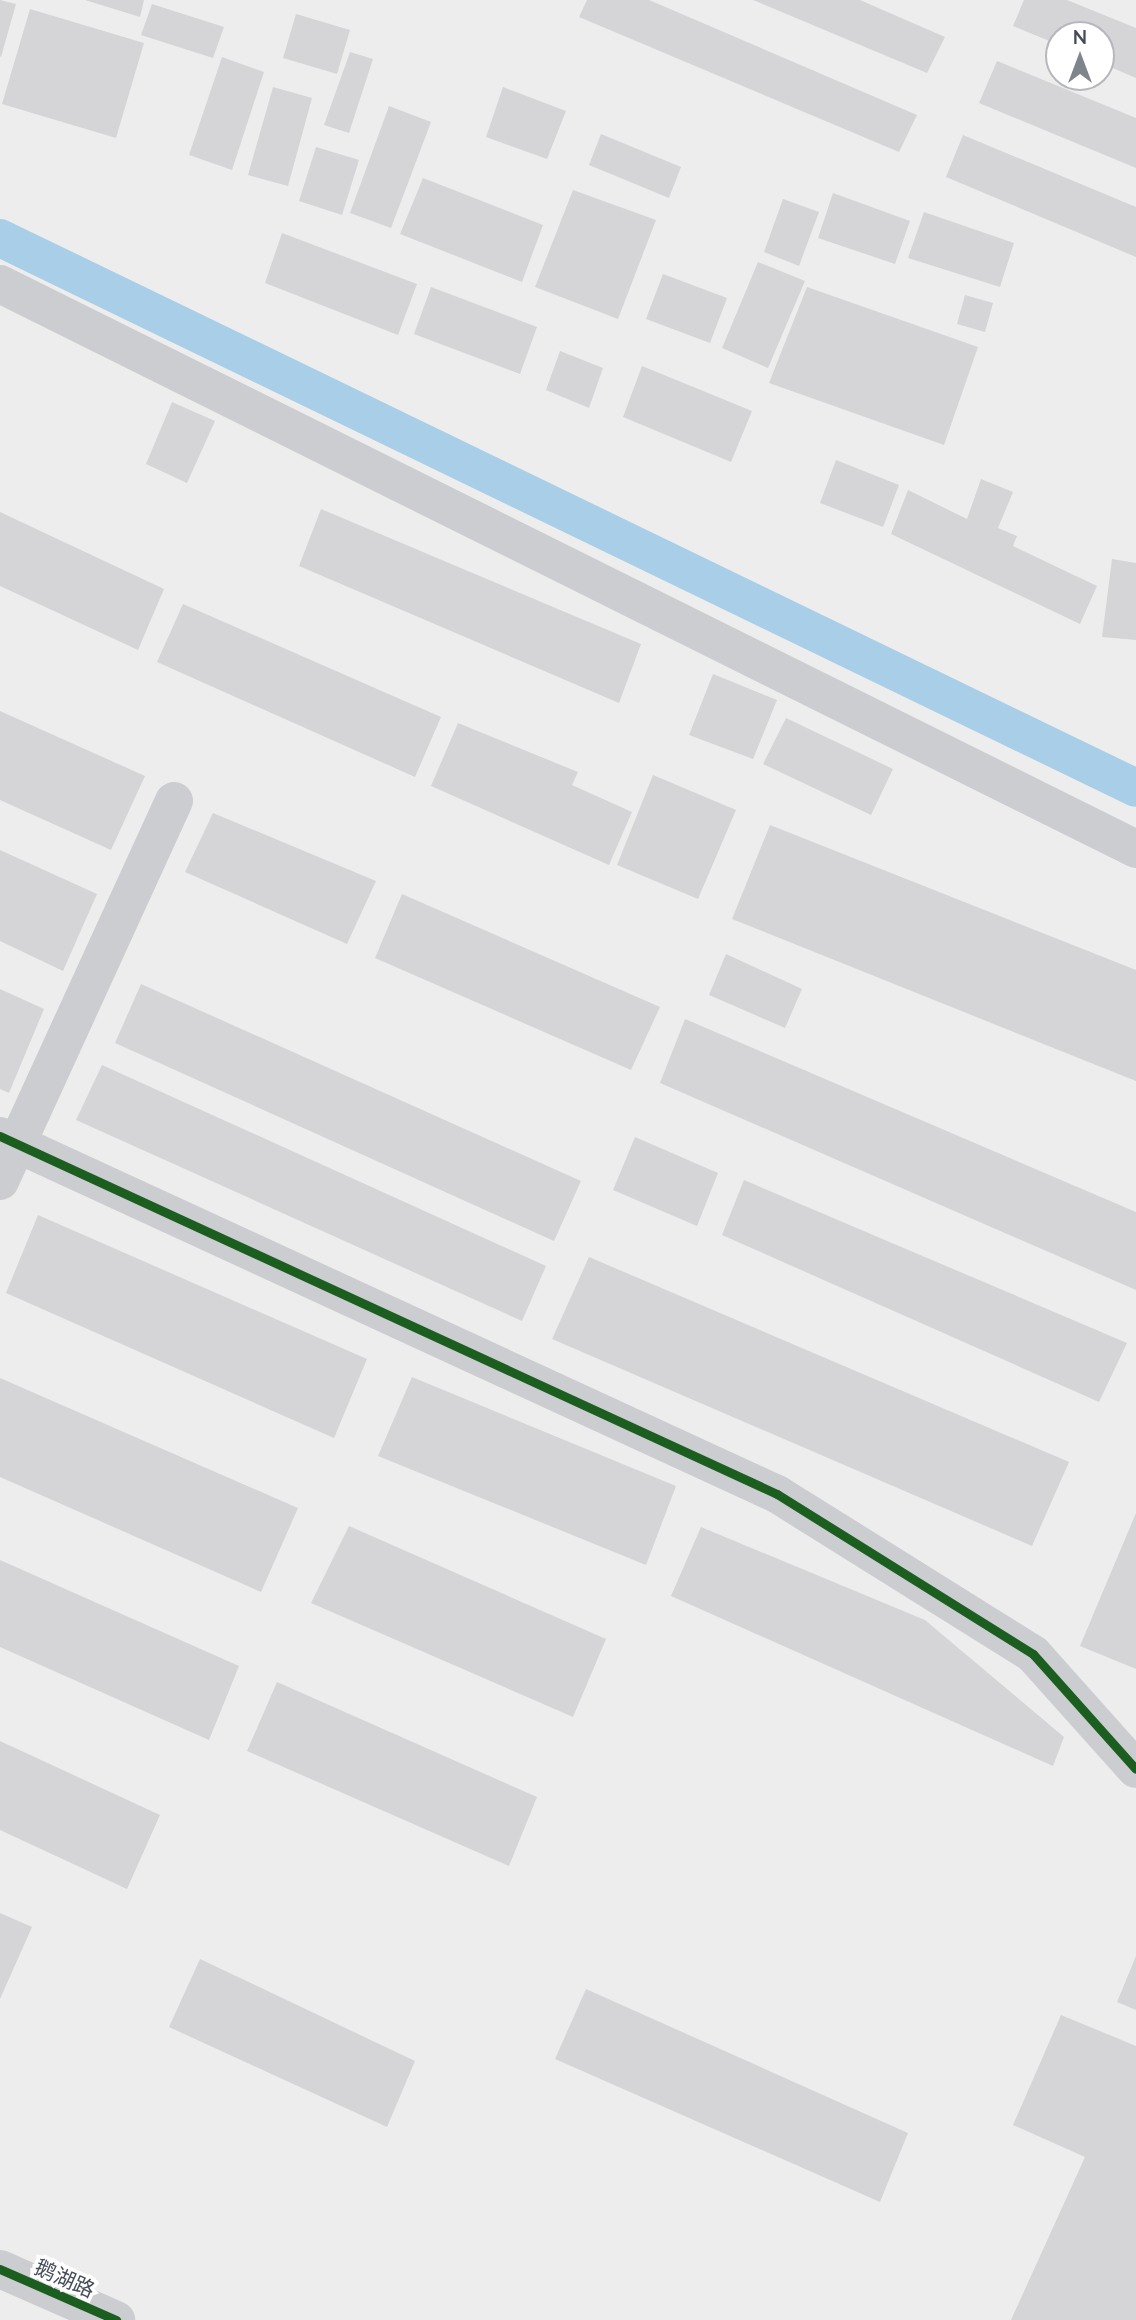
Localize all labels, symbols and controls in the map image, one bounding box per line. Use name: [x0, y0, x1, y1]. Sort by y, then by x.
north arrow: [1045, 21, 1115, 91]
text: N: [1073, 25, 1087, 49]
street label: 鹅湖路: [31, 2254, 99, 2302]

